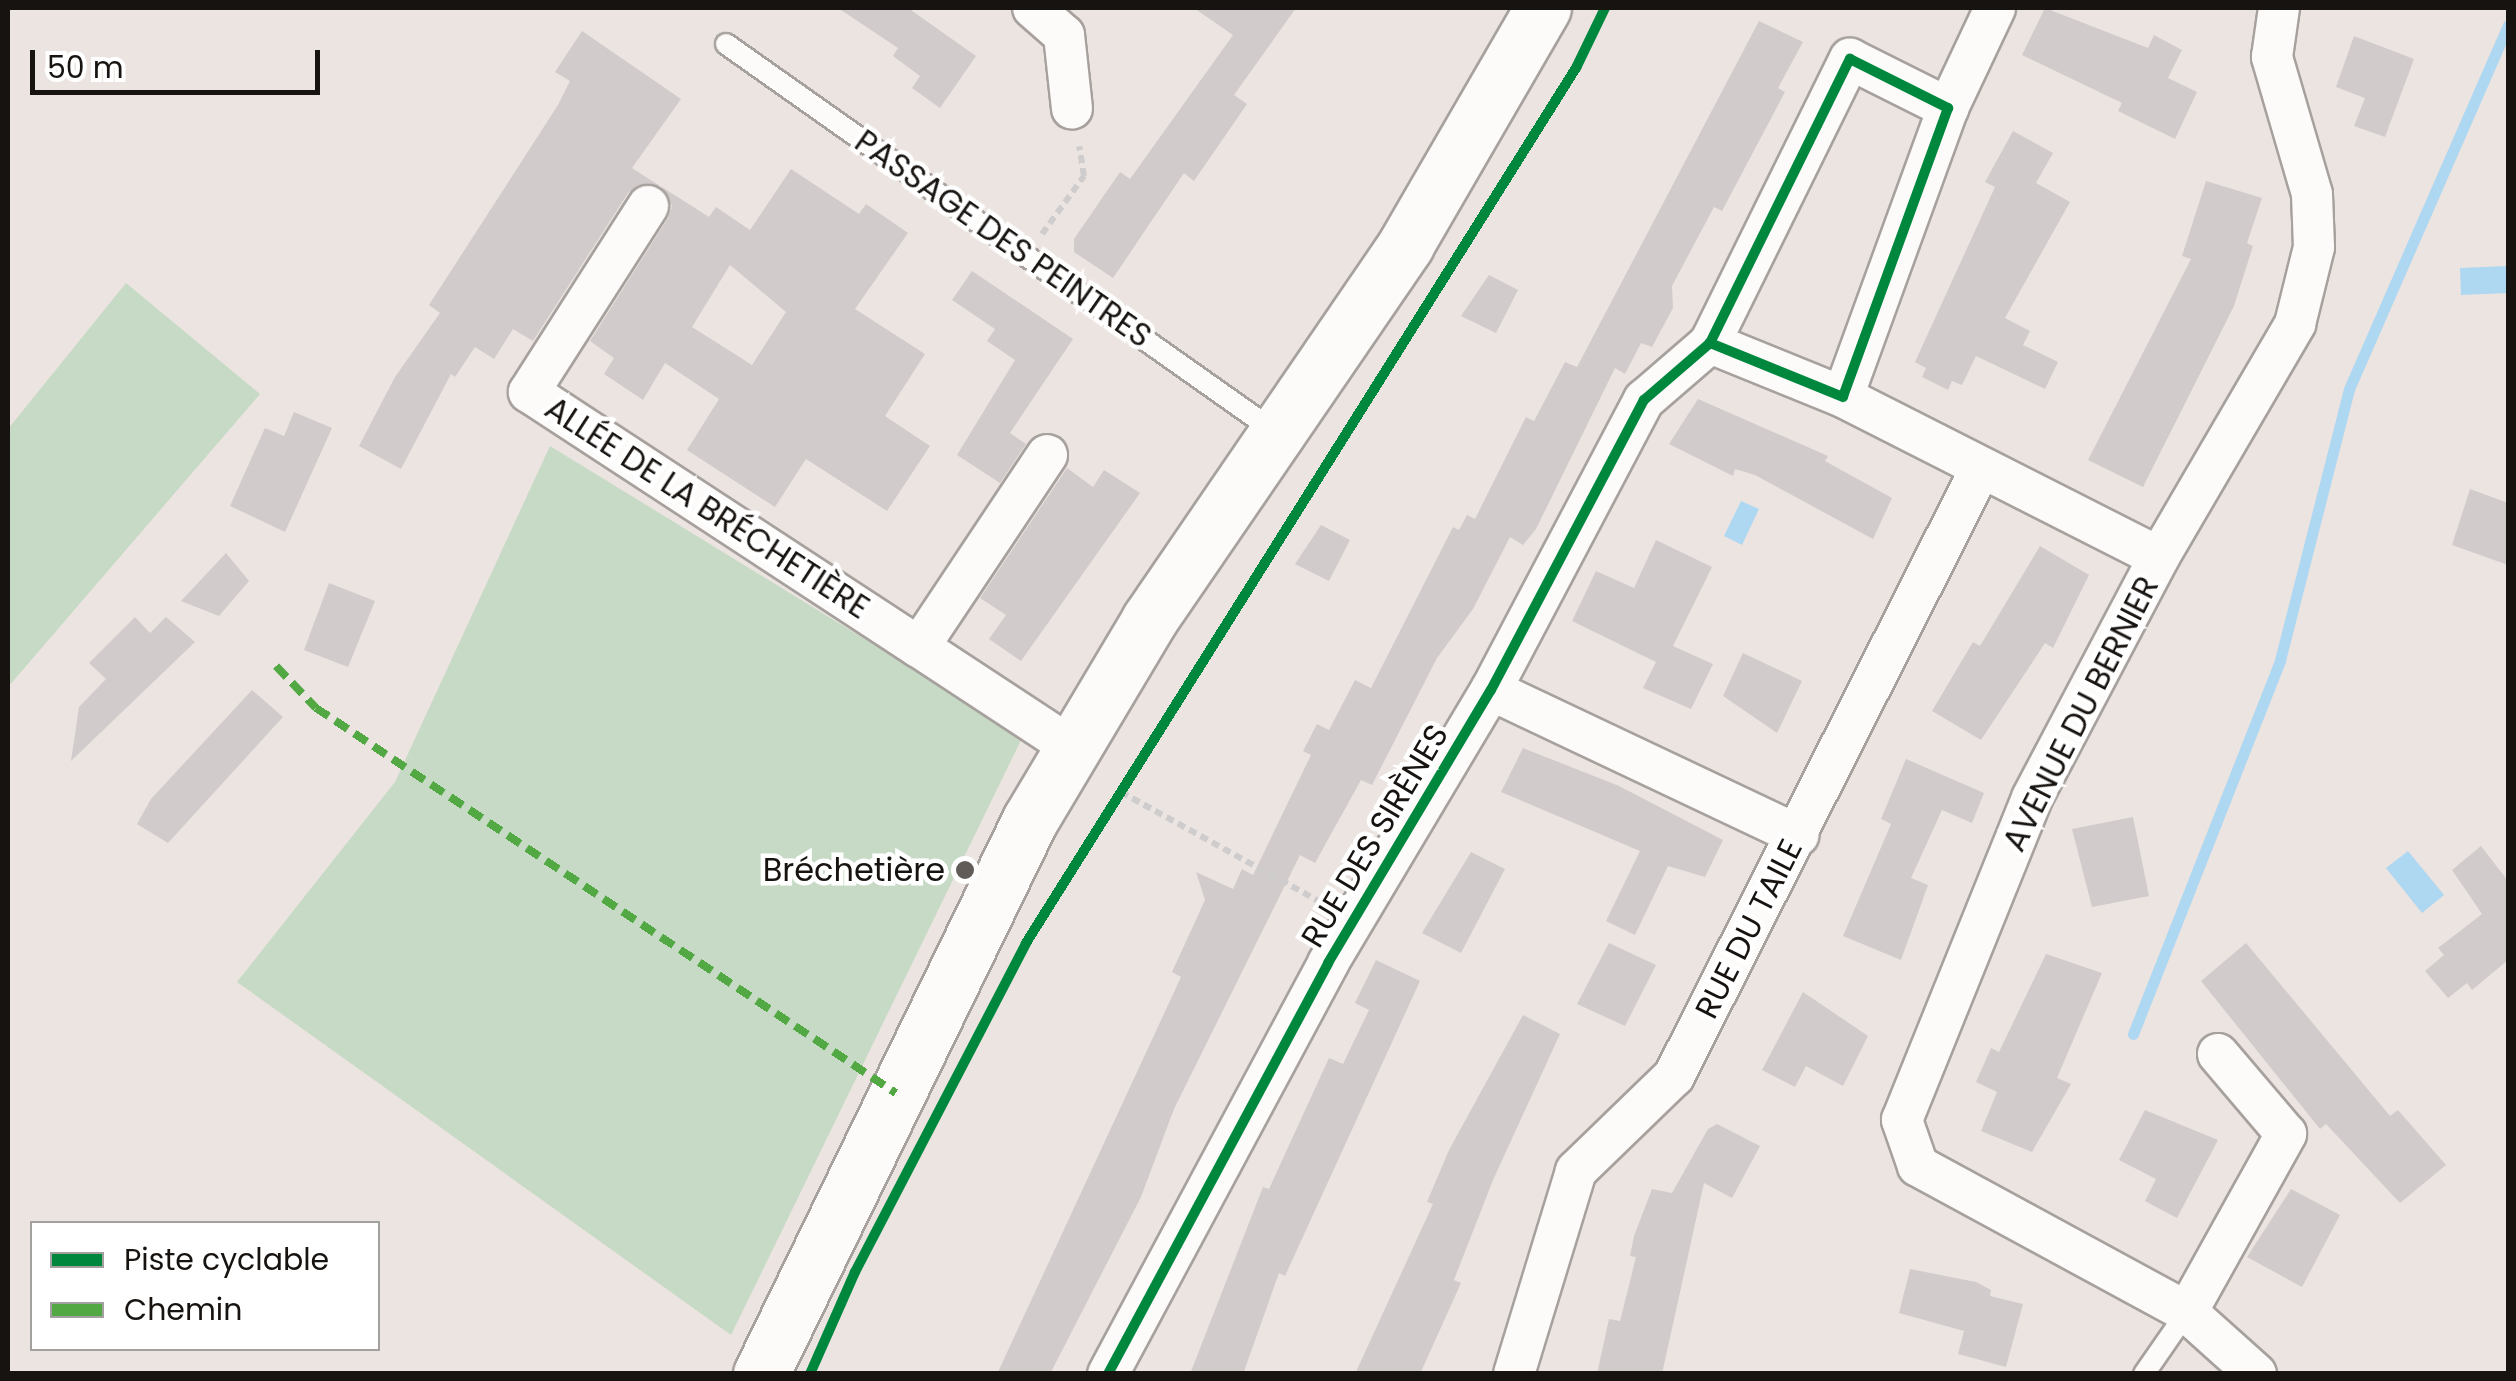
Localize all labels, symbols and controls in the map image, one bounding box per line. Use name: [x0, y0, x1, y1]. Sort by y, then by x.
scale bar: [35, 30, 325, 92]
text: 50 m: [47, 46, 124, 89]
street label: PASSAGE DES PEINTRES: [848, 122, 1158, 356]
street label: ALLÉE DE LA BRÉCHETIÈRE: [538, 389, 876, 627]
street label: AVENUE DU BERNIER: [1995, 570, 2167, 858]
street label: RUE DES SIRÈNES: [1293, 718, 1457, 954]
street label: RUE DU TAILE: [1687, 833, 1811, 1025]
place label: Bréchetière: [763, 851, 945, 889]
marker: Bréchetière: [954, 859, 976, 881]
legend: [30, 1221, 380, 1351]
text: Piste cyclable: [124, 1238, 329, 1281]
text: Chemin: [124, 1288, 242, 1331]

